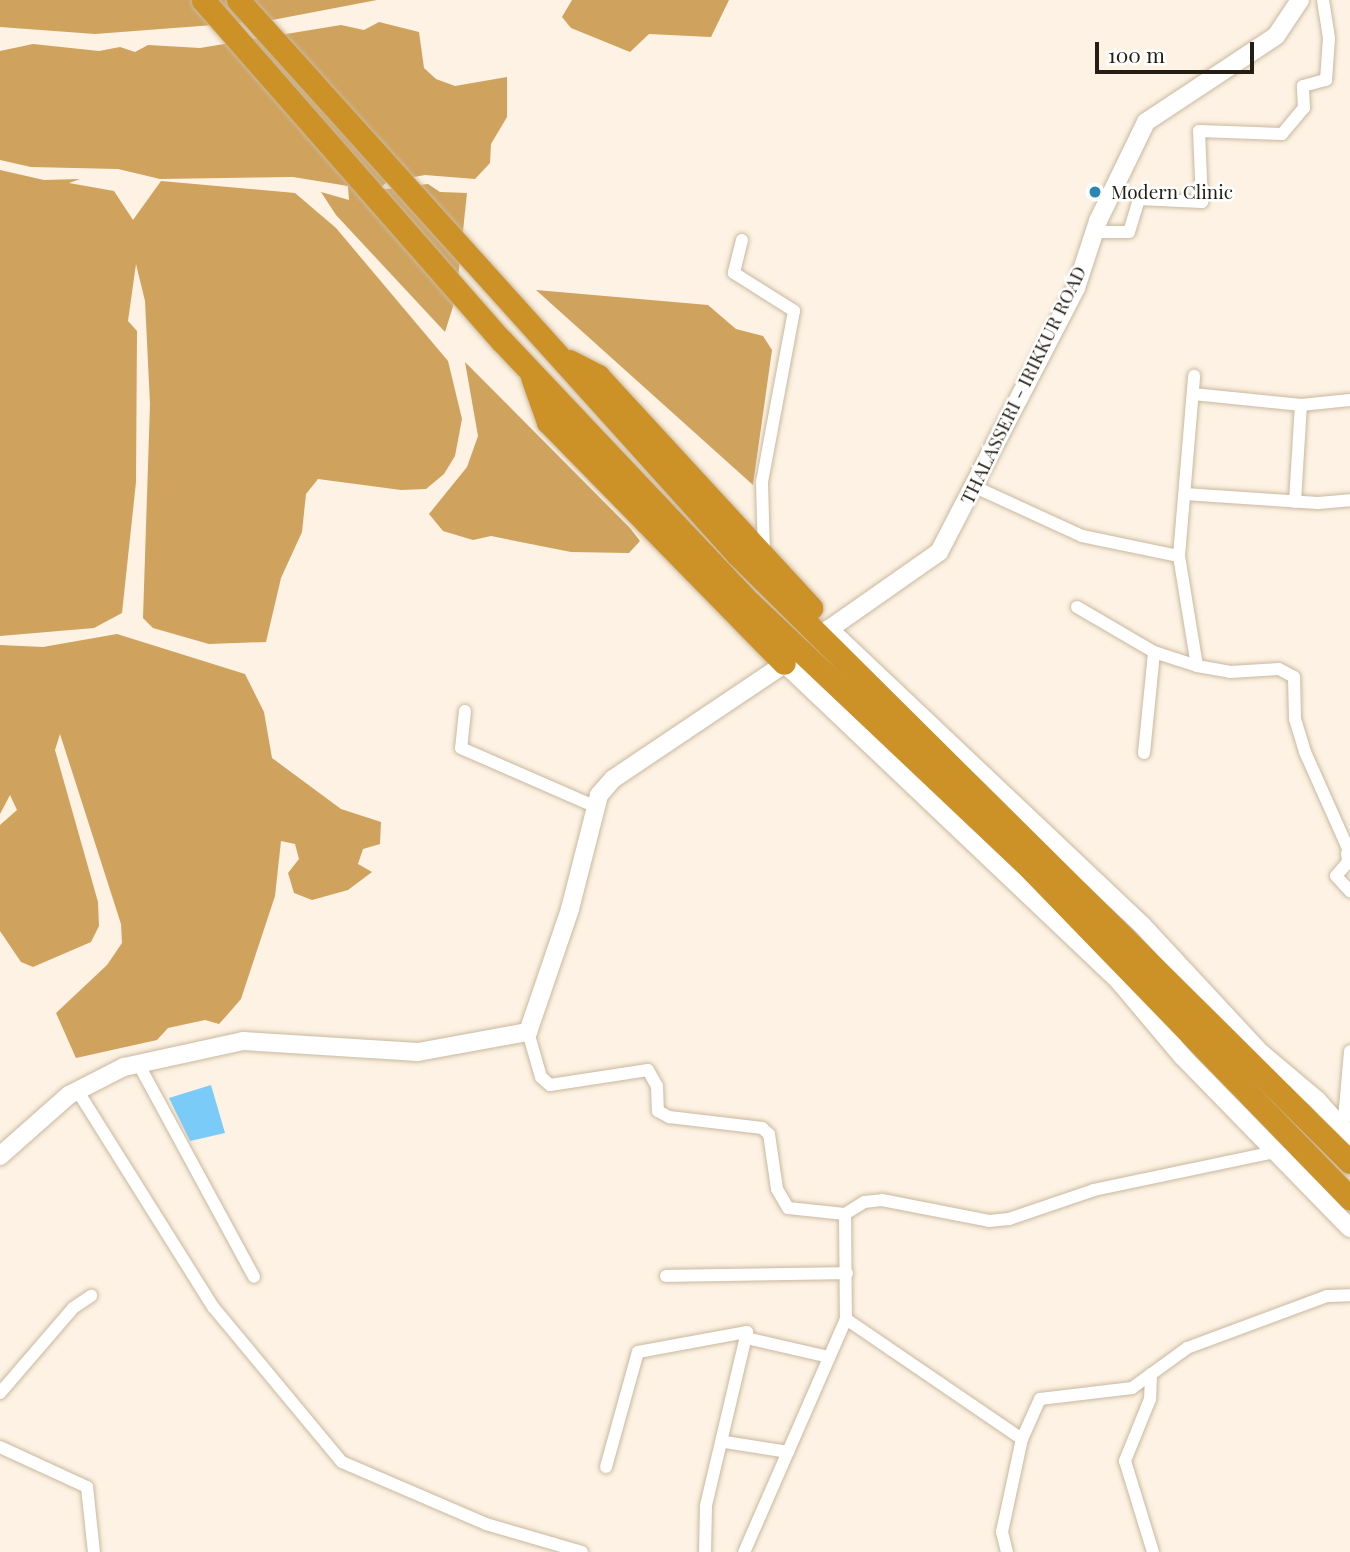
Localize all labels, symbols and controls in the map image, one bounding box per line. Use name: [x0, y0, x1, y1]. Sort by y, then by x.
scale bar: [1098, 28, 1257, 72]
text: 100 m: [1108, 40, 1165, 68]
place label: Modern Clinic: [1111, 181, 1233, 203]
marker: Modern Clinic: [1085, 182, 1105, 202]
street label: THALASSERI - IRIKKUR ROAD: [955, 262, 1091, 508]

